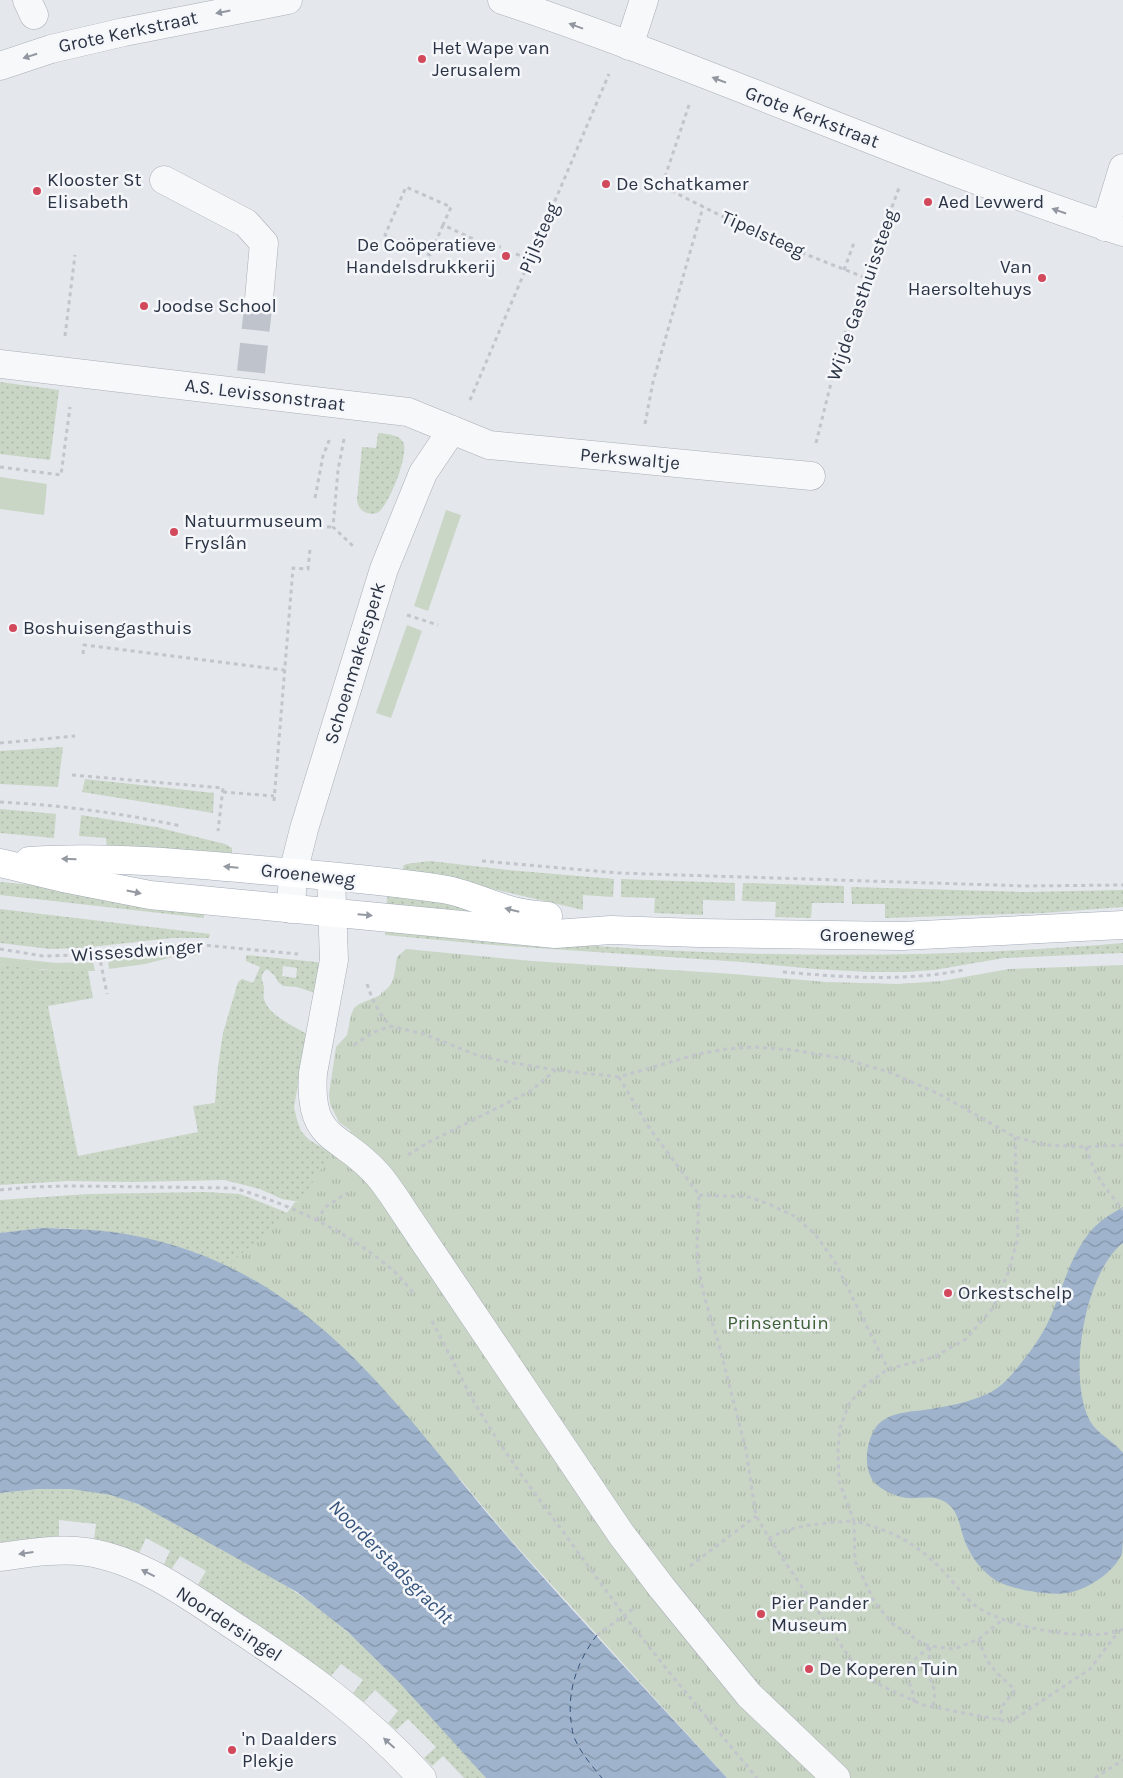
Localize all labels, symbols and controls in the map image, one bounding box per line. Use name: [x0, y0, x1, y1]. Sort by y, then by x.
street label: Grote Kerkstraat: [56, 6, 200, 58]
one-way arrow: [214, 9, 230, 17]
one-way arrow: [568, 22, 583, 29]
place label: Het Wape van Jerusalem: [432, 37, 550, 81]
one-way arrow: [23, 53, 38, 60]
marker: Het Wape van Jerusalem: [416, 53, 428, 65]
one-way arrow: [711, 76, 726, 83]
street label: Grote Kerkstraat: [742, 81, 882, 153]
place label: Klooster St Elisabeth: [47, 169, 142, 213]
place label: De Schatkamer: [616, 173, 749, 195]
marker: De Schatkamer: [600, 178, 612, 190]
marker: Klooster St Elisabeth: [31, 185, 43, 197]
place label: Aed Levwerd: [938, 191, 1044, 213]
marker: Aed Levwerd: [922, 196, 934, 208]
street label: Pijlsteeg: [514, 199, 564, 277]
street label: Tipelsteeg: [718, 206, 808, 262]
street label: Wijde Gasthuissteeg: [822, 206, 902, 384]
one-way arrow: [1051, 207, 1066, 215]
place label: De Coöperatieve Handelsdrukkerij: [346, 234, 496, 278]
marker: De Coöperatieve Handelsdrukkerij: [500, 250, 512, 262]
place label: Van Haersoltehuys: [908, 256, 1032, 300]
marker: Van Haersoltehuys: [1036, 272, 1048, 284]
place label: Joodse School: [154, 295, 277, 317]
marker: Joodse School: [138, 300, 150, 312]
street label: A.S. Levissonstraat: [184, 374, 346, 416]
street label: Perkswaltje: [579, 444, 681, 474]
place label: Natuurmuseum Fryslân: [184, 510, 323, 554]
marker: Natuurmuseum Fryslân: [168, 526, 180, 538]
street label: Schoenmakersperk: [320, 579, 390, 747]
place label: Boshuisengasthuis: [23, 617, 192, 639]
marker: Boshuisengasthuis: [7, 622, 19, 634]
one-way arrow: [61, 855, 77, 863]
street label: Groeneweg: [260, 859, 357, 891]
one-way arrow: [223, 863, 239, 871]
one-way arrow: [126, 888, 142, 896]
one-way arrow: [504, 906, 519, 914]
one-way arrow: [357, 911, 373, 919]
street label: Groeneweg: [820, 924, 915, 946]
street label: Wissesdwinger: [70, 935, 204, 967]
place label: Orkestschelp: [958, 1282, 1072, 1304]
marker: Orkestschelp: [942, 1287, 954, 1299]
park label: Prinsentuin: [727, 1312, 829, 1334]
water label: Noorderstadsgracht: [324, 1495, 458, 1629]
one-way arrow: [18, 1549, 34, 1557]
one-way arrow: [141, 1569, 155, 1577]
street label: Noordersingel: [172, 1582, 286, 1666]
place label: Pier Pander Museum: [771, 1592, 869, 1636]
marker: Pier Pander Museum: [755, 1608, 767, 1620]
place label: De Koperen Tuin: [819, 1658, 958, 1680]
marker: De Koperen Tuin: [803, 1663, 815, 1675]
place label: 'n Daalders Plekje: [242, 1728, 337, 1772]
one-way arrow: [382, 1737, 395, 1748]
marker: 'n Daalders Plekje: [226, 1744, 238, 1756]

